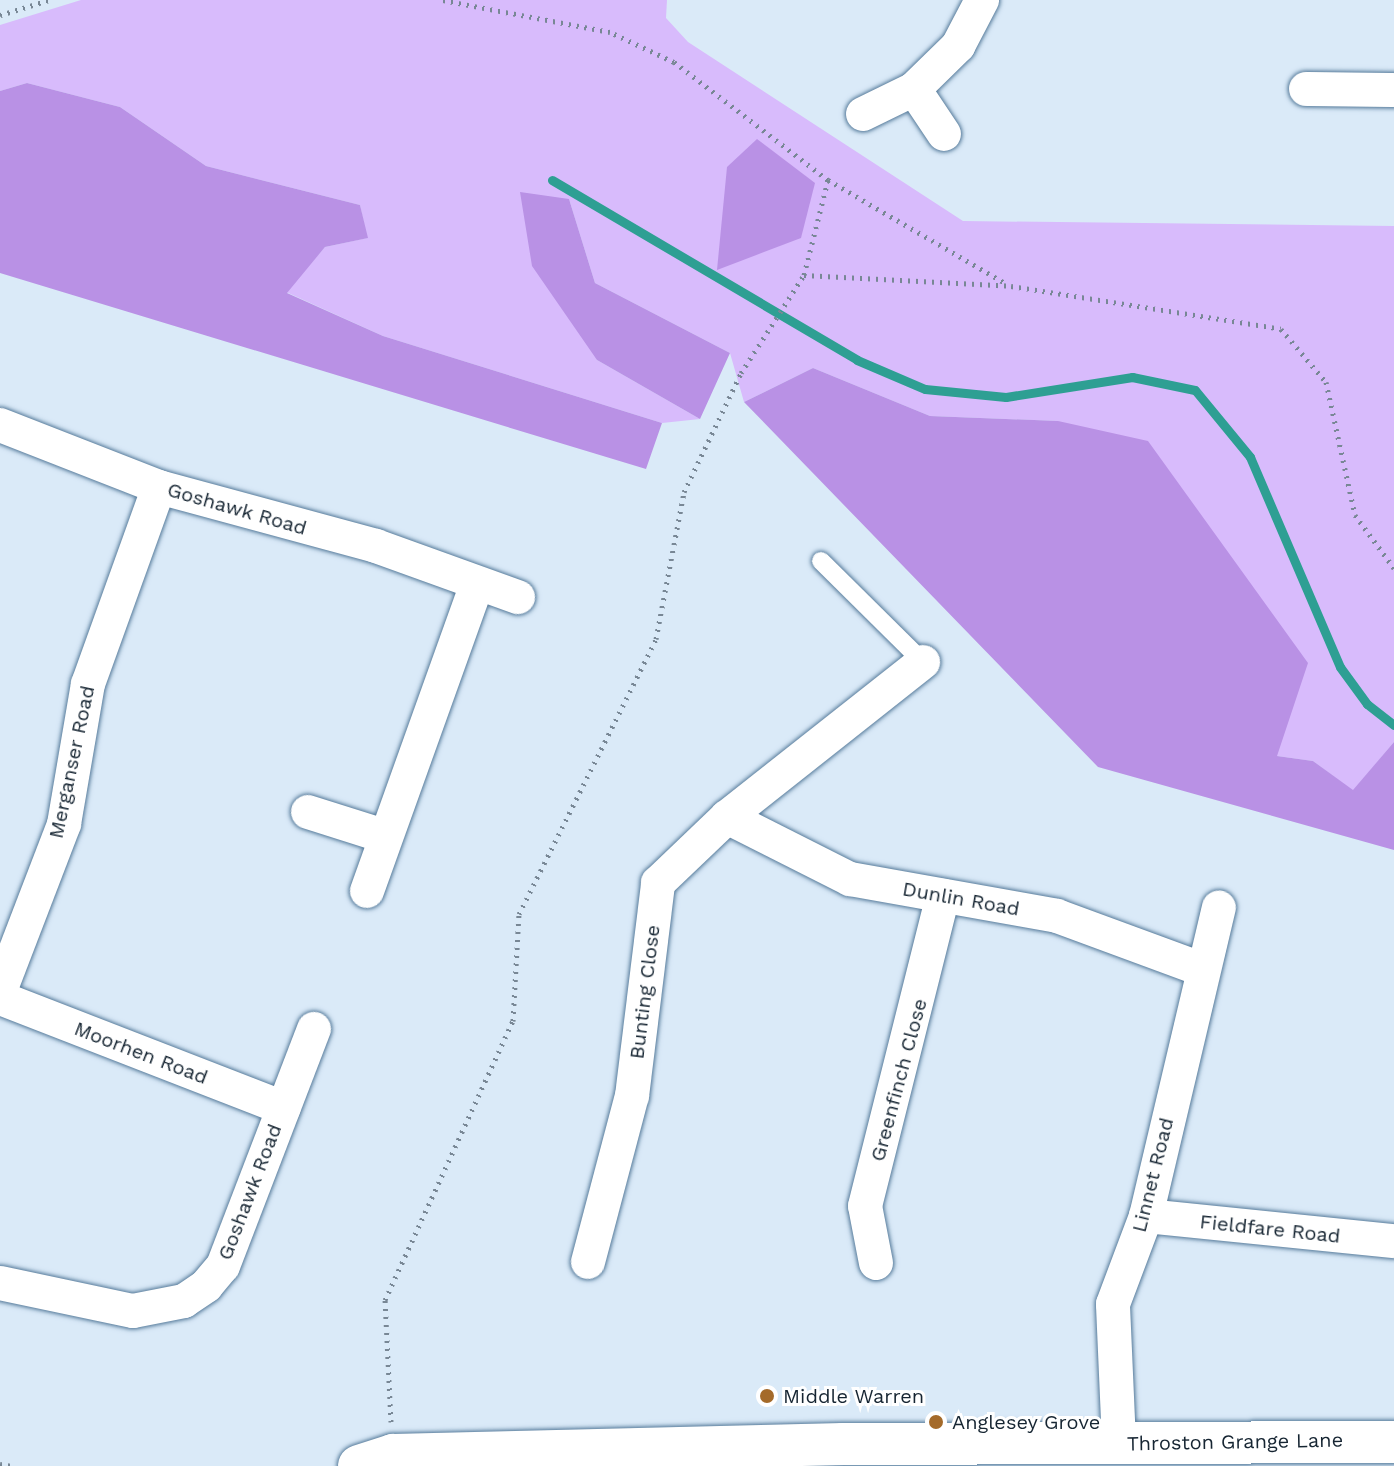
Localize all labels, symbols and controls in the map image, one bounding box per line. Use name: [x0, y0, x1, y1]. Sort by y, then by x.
street label: Goshawk Road: [164, 478, 310, 540]
street label: Merganser Road: [44, 683, 100, 841]
street label: Dunlin Road: [901, 877, 1021, 921]
street label: Bunting Close: [625, 923, 665, 1061]
street label: Greenfinch Close: [866, 996, 932, 1164]
street label: Moorhen Road: [71, 1017, 211, 1089]
street label: Linnet Road: [1127, 1115, 1179, 1235]
street label: Goshawk Road: [213, 1120, 287, 1264]
street label: Fieldfare Road: [1198, 1210, 1342, 1248]
place label: Middle Warren: [783, 1384, 925, 1408]
marker: Middle Warren: [758, 1387, 776, 1405]
place label: Anglesey Grove: [952, 1410, 1101, 1434]
marker: Anglesey Grove: [927, 1413, 945, 1431]
street label: Throston Grange Lane: [1127, 1428, 1343, 1456]

